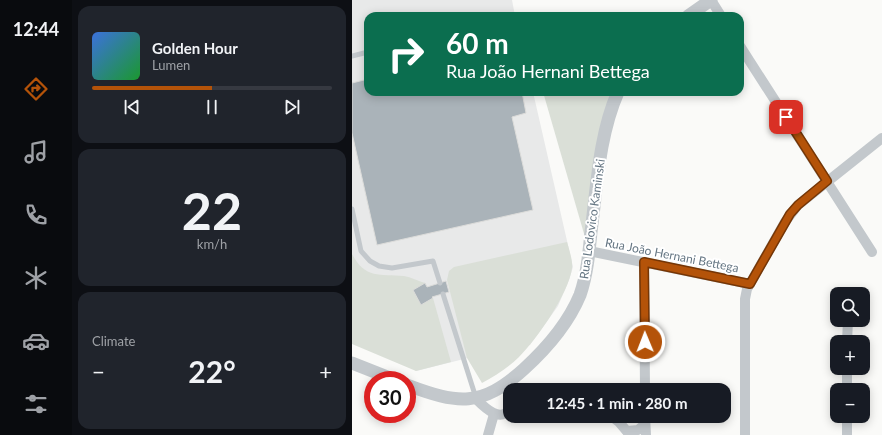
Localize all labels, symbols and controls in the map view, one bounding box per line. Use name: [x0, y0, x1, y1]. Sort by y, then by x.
text: 12:44: [13, 18, 59, 40]
text: 60 m: [446, 26, 509, 60]
icon: right: [380, 28, 432, 80]
text: Golden Hour: [152, 39, 238, 57]
text: Lumen: [152, 57, 190, 73]
text: Rua João Hernani Bettega: [446, 60, 650, 82]
icon: directions: [22, 75, 50, 103]
icon: previous: [121, 96, 143, 118]
icon: pause: [201, 96, 223, 118]
icon: next: [281, 96, 303, 118]
pin: [769, 100, 803, 134]
icon: arrive: [775, 106, 797, 128]
icon: music: [22, 138, 50, 166]
street label: Rua Lodovico Kaminski: [576, 158, 608, 280]
text: 22: [182, 179, 242, 241]
icon: phone: [22, 201, 50, 229]
street label: Rua João Hernani Bettega: [604, 235, 740, 275]
text: km/h: [197, 236, 227, 252]
icon: climate: [22, 264, 50, 292]
map controls: [830, 287, 870, 423]
button: search: [830, 287, 870, 327]
position arrow: [624, 321, 666, 363]
icon: car: [22, 327, 50, 355]
text: Climate: [92, 333, 135, 349]
button: +: [830, 335, 870, 375]
text: 22°: [188, 353, 236, 389]
text: −: [92, 358, 105, 385]
text: +: [319, 358, 332, 385]
speed limit sign: 30: [364, 371, 416, 423]
button: −: [830, 383, 870, 423]
icon: filters: [22, 390, 50, 418]
text: 12:45 · 1 min · 280 m: [547, 394, 687, 412]

